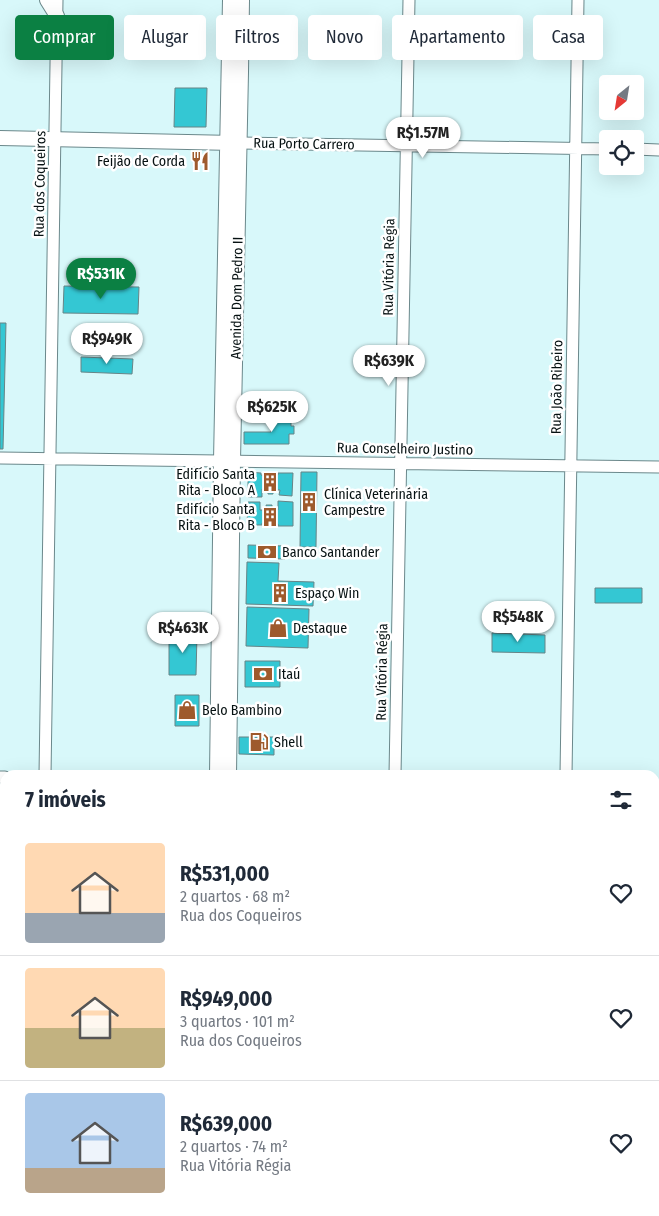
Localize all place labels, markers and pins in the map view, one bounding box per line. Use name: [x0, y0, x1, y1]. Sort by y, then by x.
pin: R$1.57M: [377, 116, 469, 159]
restaurant icon: Feijão de Corda: [189, 150, 211, 172]
place label: Feijão de Corda: [97, 153, 185, 170]
pin: R$531K: [60, 258, 142, 300]
pin: R$949K: [66, 322, 148, 365]
pin: R$639K: [348, 344, 430, 387]
pin: R$625K: [231, 390, 313, 433]
place label: Edifício Santa Rita - Bloco A: [176, 466, 256, 499]
building icon: Edifício Santa Rita - Bloco A: [259, 471, 281, 493]
place label: Clínica Veterinária Campestre: [324, 486, 428, 519]
building icon: Clínica Veterinária Campestre: [298, 491, 320, 513]
place label: Edifício Santa Rita - Bloco B: [176, 501, 255, 534]
building icon: Edifício Santa Rita - Bloco B: [259, 506, 281, 528]
bank icon: Banco Santander: [256, 541, 278, 563]
place label: Banco Santander: [282, 544, 380, 561]
building icon: Espaço Win: [269, 582, 291, 604]
place label: Espaço Win: [295, 585, 359, 602]
pin: R$548K: [477, 600, 559, 643]
pin: R$463K: [142, 612, 224, 654]
shop icon: Destaque: [267, 617, 289, 639]
place label: Destaque: [293, 620, 347, 637]
bank icon: Itaú: [252, 663, 274, 685]
place label: Itaú: [278, 666, 300, 683]
shop icon: Belo Bambino: [176, 699, 198, 721]
place label: Belo Bambino: [202, 702, 282, 719]
fuel station icon: Shell: [248, 731, 270, 753]
place label: Shell: [274, 734, 303, 751]

